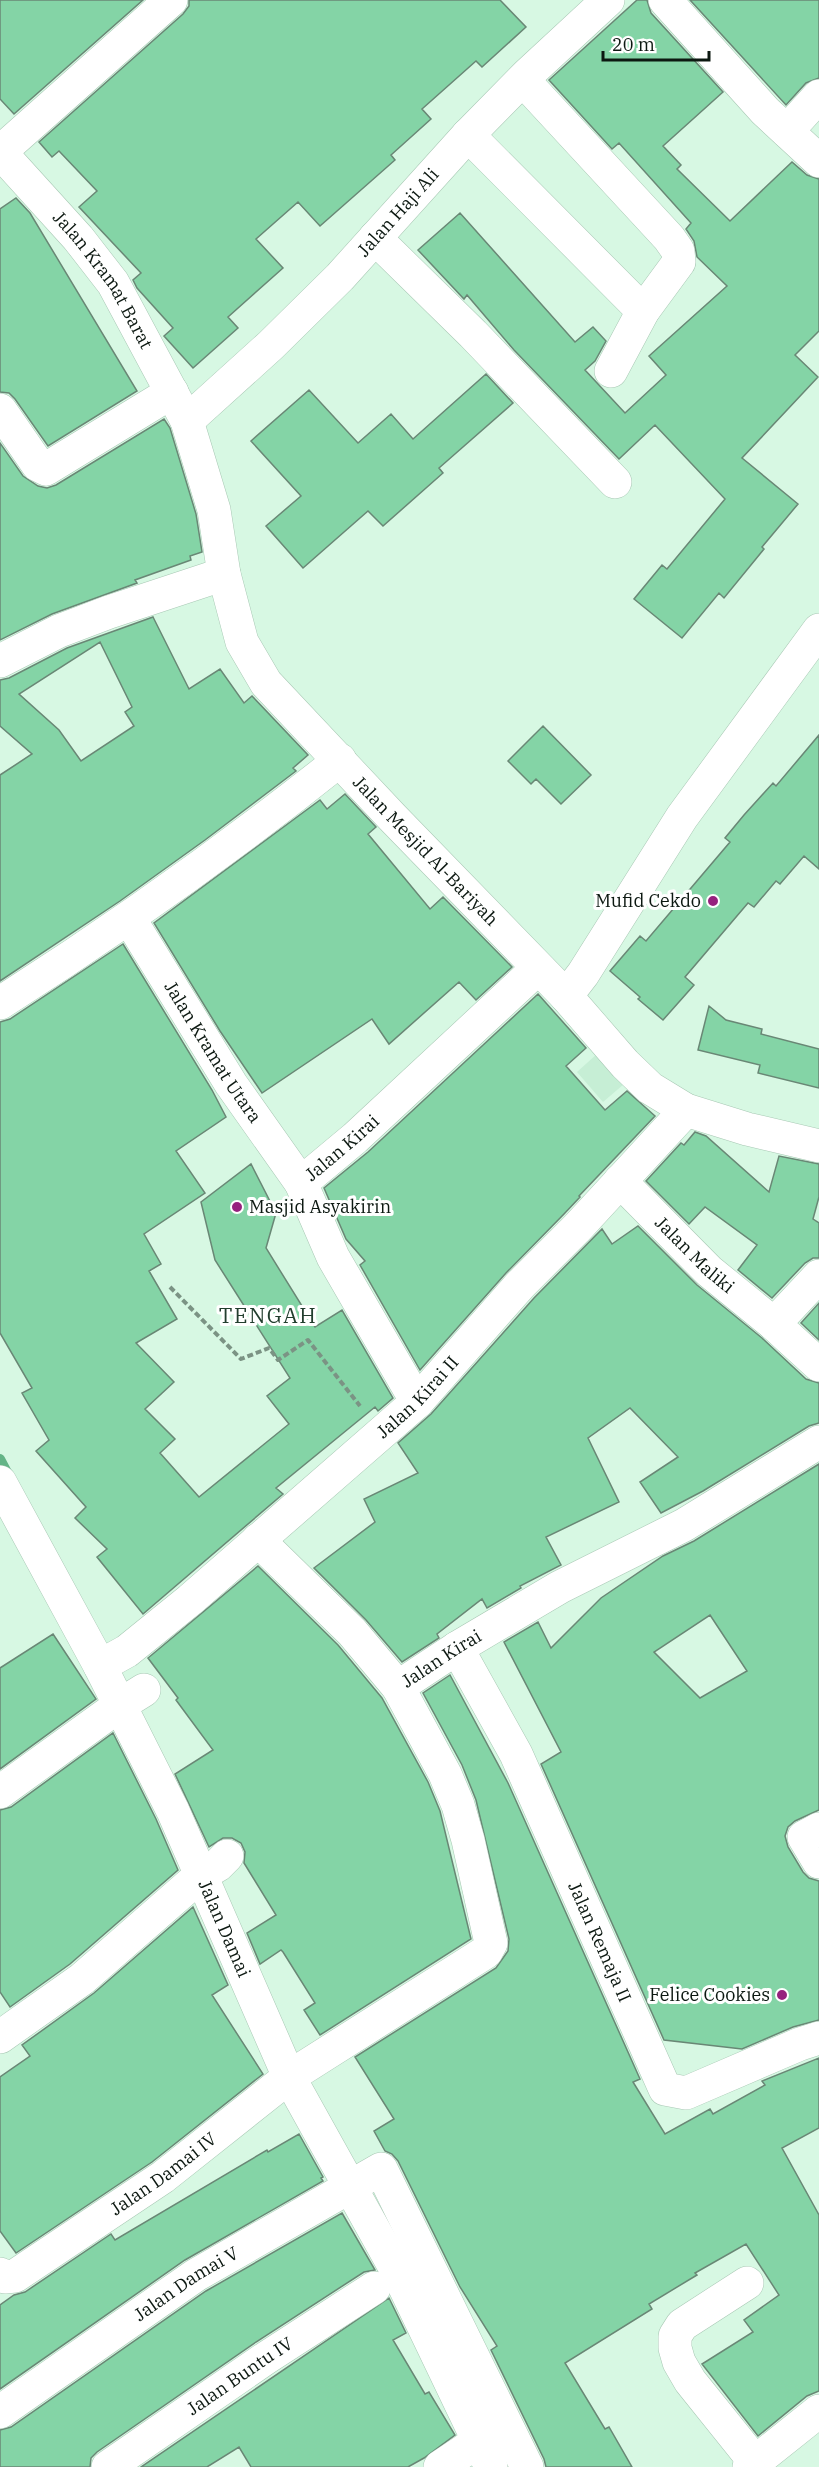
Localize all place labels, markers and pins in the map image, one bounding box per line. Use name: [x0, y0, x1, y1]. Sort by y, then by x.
place label: Mufid Cekdo: [595, 889, 701, 912]
marker: Mufid Cekdo: [706, 894, 720, 908]
place label: Masjid Asyakirin: [249, 1195, 391, 1218]
marker: Masjid Asyakirin: [230, 1200, 244, 1214]
place label: Felice Cookies: [649, 1983, 770, 2006]
marker: Felice Cookies: [775, 1988, 789, 2002]

